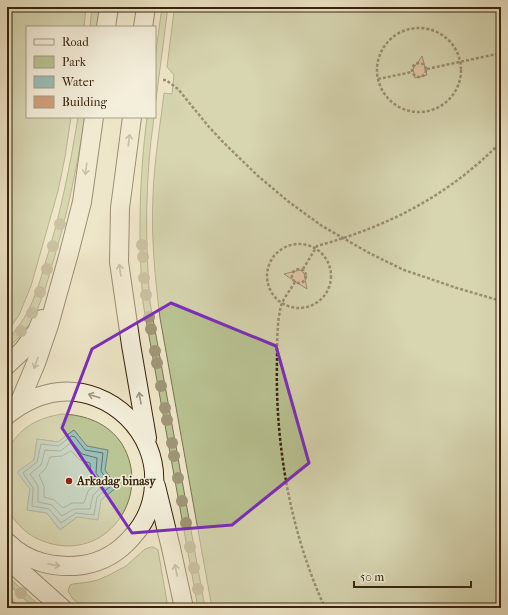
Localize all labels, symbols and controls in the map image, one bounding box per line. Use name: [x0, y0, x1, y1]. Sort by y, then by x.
legend: [26, 26, 156, 118]
text: Road: [62, 35, 89, 49]
text: Park: [62, 55, 87, 69]
text: Water: [61, 75, 95, 89]
text: Building: [62, 95, 107, 109]
one-way arrow: [125, 134, 132, 147]
one-way arrow: [83, 163, 90, 176]
one-way arrow: [116, 264, 124, 277]
one-way arrow: [32, 356, 39, 369]
one-way arrow: [88, 392, 100, 400]
one-way arrow: [136, 392, 144, 405]
place label: Arkadag binasy: [76, 474, 156, 489]
marker: Arkadag binasy: [64, 476, 74, 486]
one-way arrow: [47, 561, 60, 569]
scale bar: [354, 563, 471, 589]
one-way arrow: [172, 564, 180, 577]
text: 50 m: [360, 570, 384, 584]

